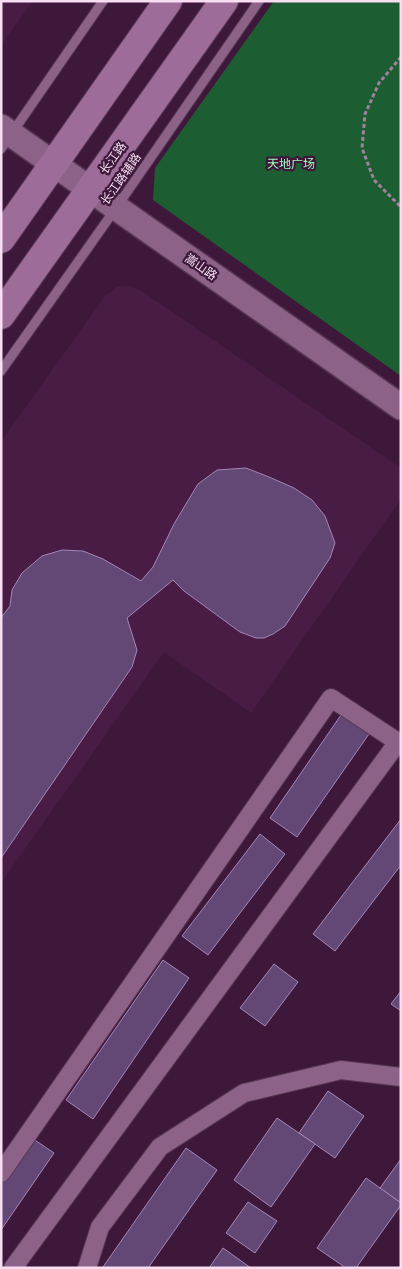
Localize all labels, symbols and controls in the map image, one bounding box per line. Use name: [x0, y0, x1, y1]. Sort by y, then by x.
street label: 长江路: [96, 139, 129, 177]
street label: 长江路辅路: [97, 150, 144, 208]
park label: 天地广场: [267, 156, 315, 171]
street label: 嵩山路: [182, 250, 220, 283]

